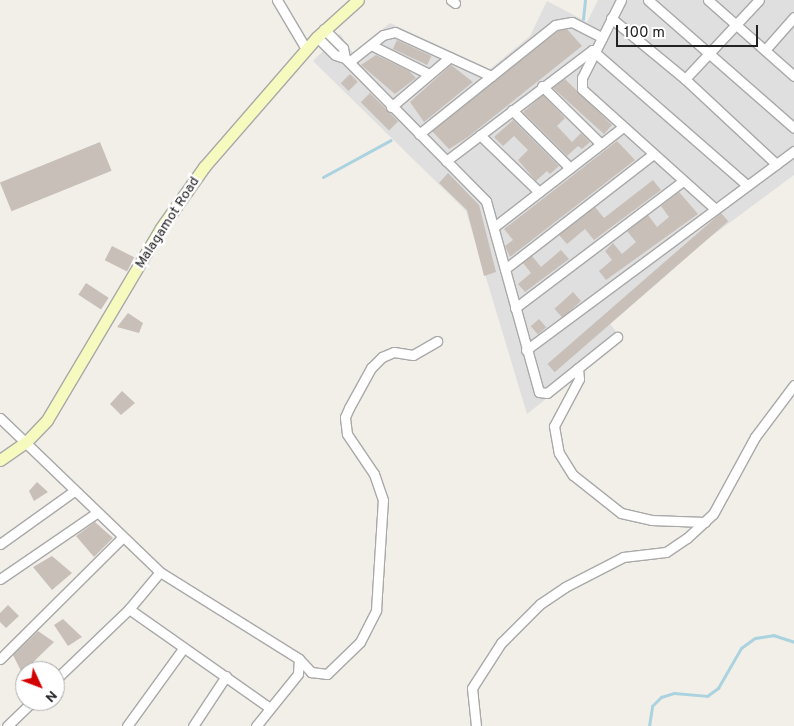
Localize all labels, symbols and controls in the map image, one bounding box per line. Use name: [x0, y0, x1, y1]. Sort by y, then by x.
scale bar: [619, 15, 762, 47]
text: 100 m: [624, 24, 665, 43]
street label: Malagamot Road: [132, 174, 204, 272]
north arrow: [15, 661, 65, 711]
text: N: [41, 686, 60, 705]

